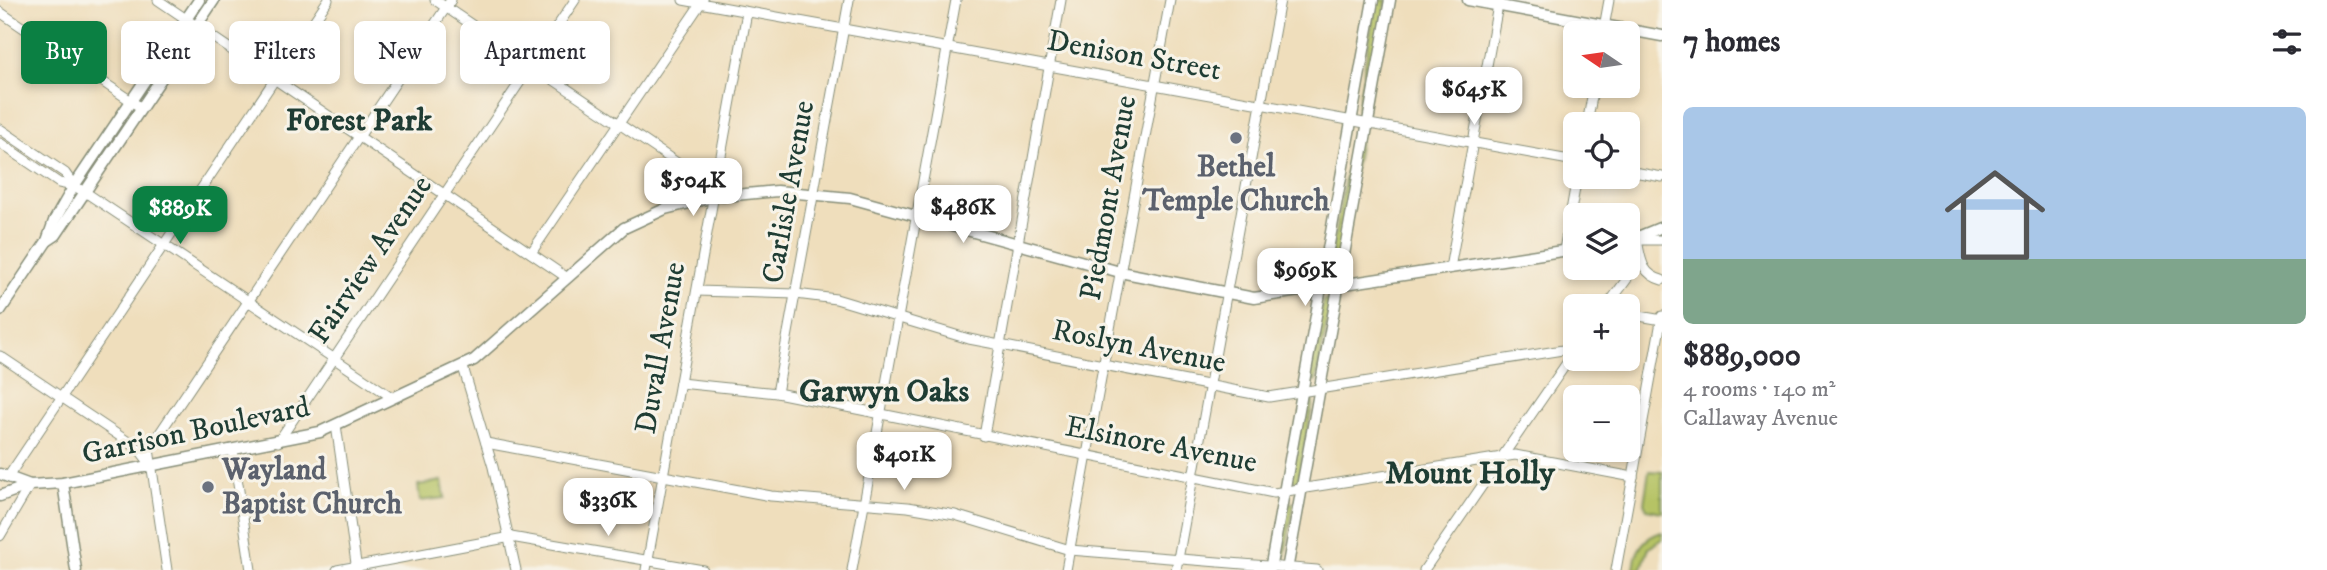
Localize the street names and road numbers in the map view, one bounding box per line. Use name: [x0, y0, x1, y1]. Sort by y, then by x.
street label: Denison Street: [1044, 23, 1224, 89]
street label: Piedmont Avenue: [1073, 93, 1145, 303]
street label: Carlisle Avenue: [755, 98, 823, 286]
street label: Fairview Avenue: [301, 169, 441, 351]
street label: Duvall Avenue: [628, 259, 694, 437]
street label: Roslyn Avenue: [1049, 312, 1229, 382]
street label: Garrison Boulevard: [79, 389, 313, 473]
street label: Elsinore Avenue: [1062, 408, 1260, 482]

